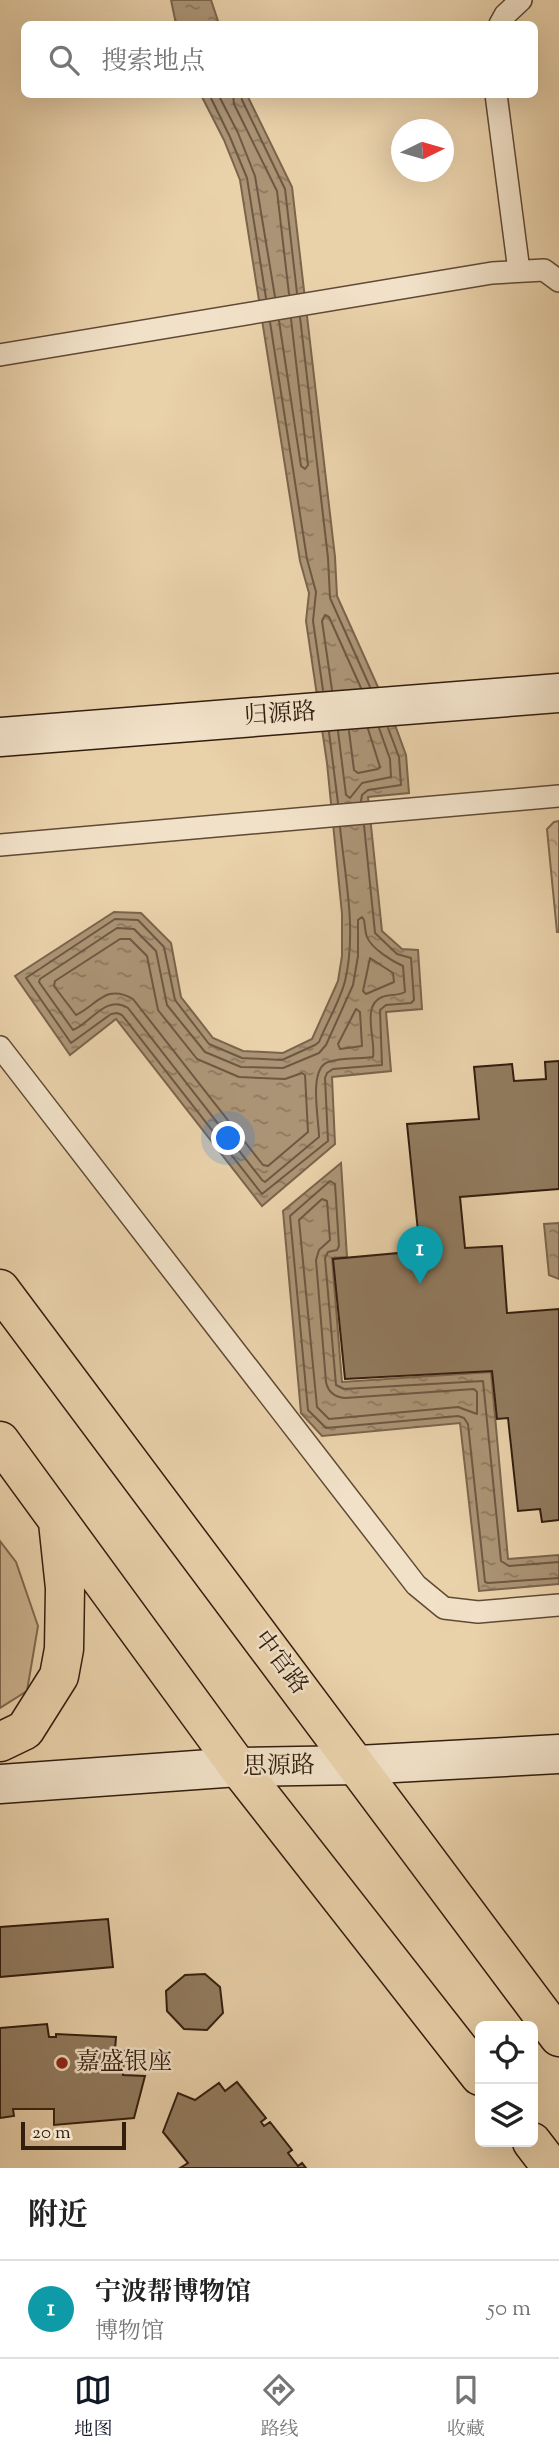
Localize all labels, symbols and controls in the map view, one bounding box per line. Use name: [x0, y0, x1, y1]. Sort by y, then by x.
search box: [21, 21, 538, 98]
icon: search: [45, 41, 83, 79]
text: 搜索地点: [101, 44, 205, 81]
north arrow: [391, 119, 454, 182]
street label: 归源路: [243, 696, 317, 734]
your location: [211, 1121, 245, 1155]
pin: 1: [397, 1226, 443, 1284]
street label: 中官路: [245, 1624, 315, 1702]
street label: 思源路: [243, 1749, 315, 1785]
map controls: [475, 2021, 538, 2147]
button: locate: [475, 2021, 538, 2084]
place label: 嘉盛银座: [76, 2046, 172, 2080]
marker: 嘉盛银座: [54, 2055, 70, 2071]
button: layers: [475, 2084, 538, 2147]
scale bar: [21, 2119, 126, 2151]
text: 20 m: [32, 2120, 71, 2147]
text: 附近: [28, 2195, 88, 2238]
text: 宁波帮博物馆: [95, 2275, 251, 2312]
text: 1: [47, 2293, 55, 2326]
text: 50 m: [487, 2293, 531, 2326]
text: 博物馆: [95, 2316, 164, 2349]
tab: 地图: [74, 2371, 112, 2444]
tab: 路线: [260, 2371, 299, 2444]
tab: 收藏: [447, 2371, 485, 2444]

